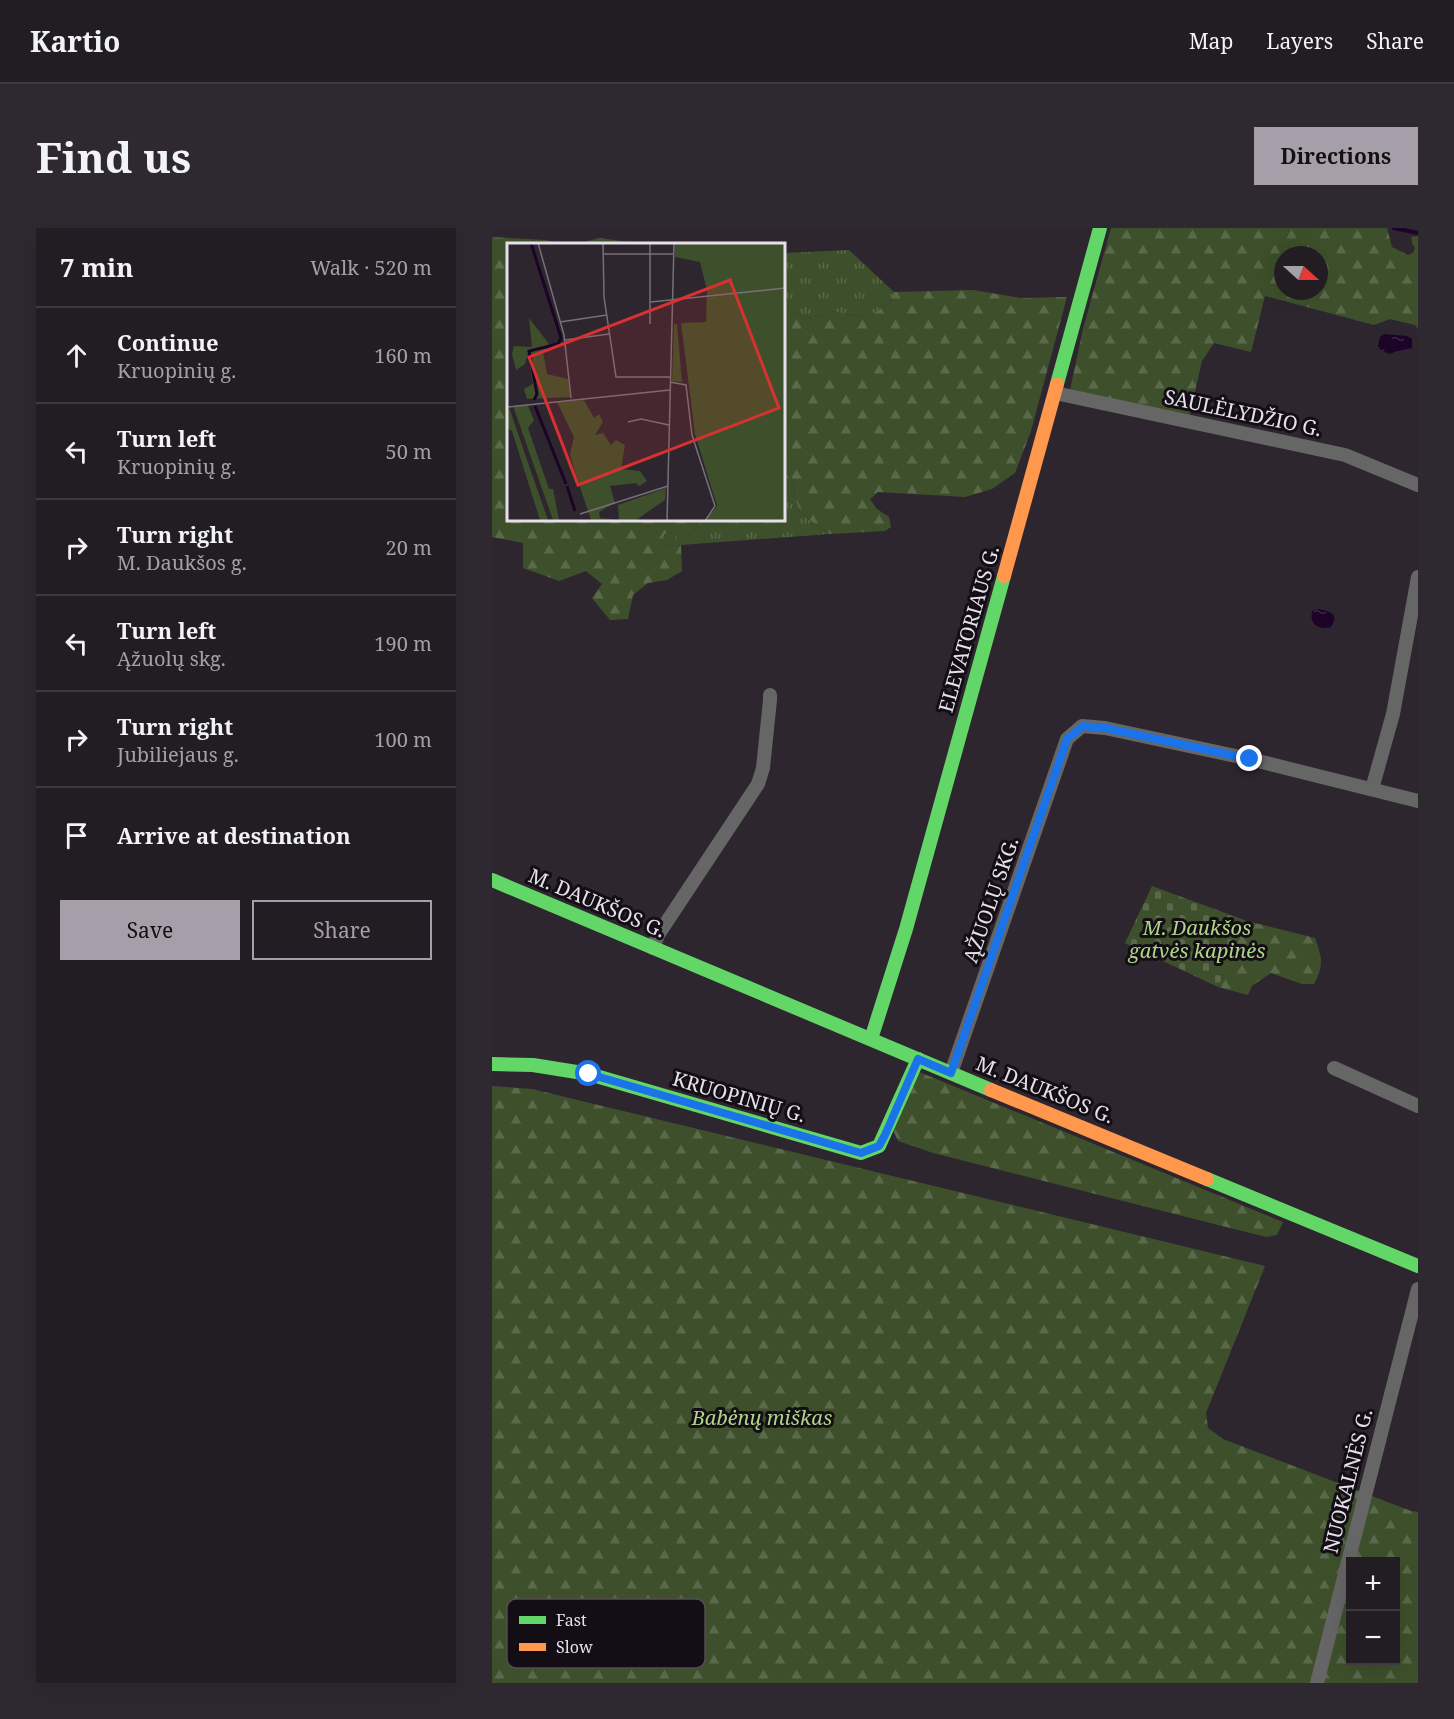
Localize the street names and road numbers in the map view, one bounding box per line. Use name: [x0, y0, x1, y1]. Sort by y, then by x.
street label: SAULĖLYDŽIO G.: [1162, 383, 1324, 442]
street label: ELEVATORIAUS G.: [932, 542, 1005, 715]
street label: ĄŽUOLŲ SKG.: [956, 833, 1025, 966]
street label: M. DAUKŠOS G.: [525, 862, 670, 944]
street label: M. DAUKŠOS G.: [972, 1050, 1118, 1129]
street label: KRUOPINIŲ G.: [670, 1065, 809, 1128]
street label: NUOKALNĖS G.: [1317, 1406, 1379, 1556]

